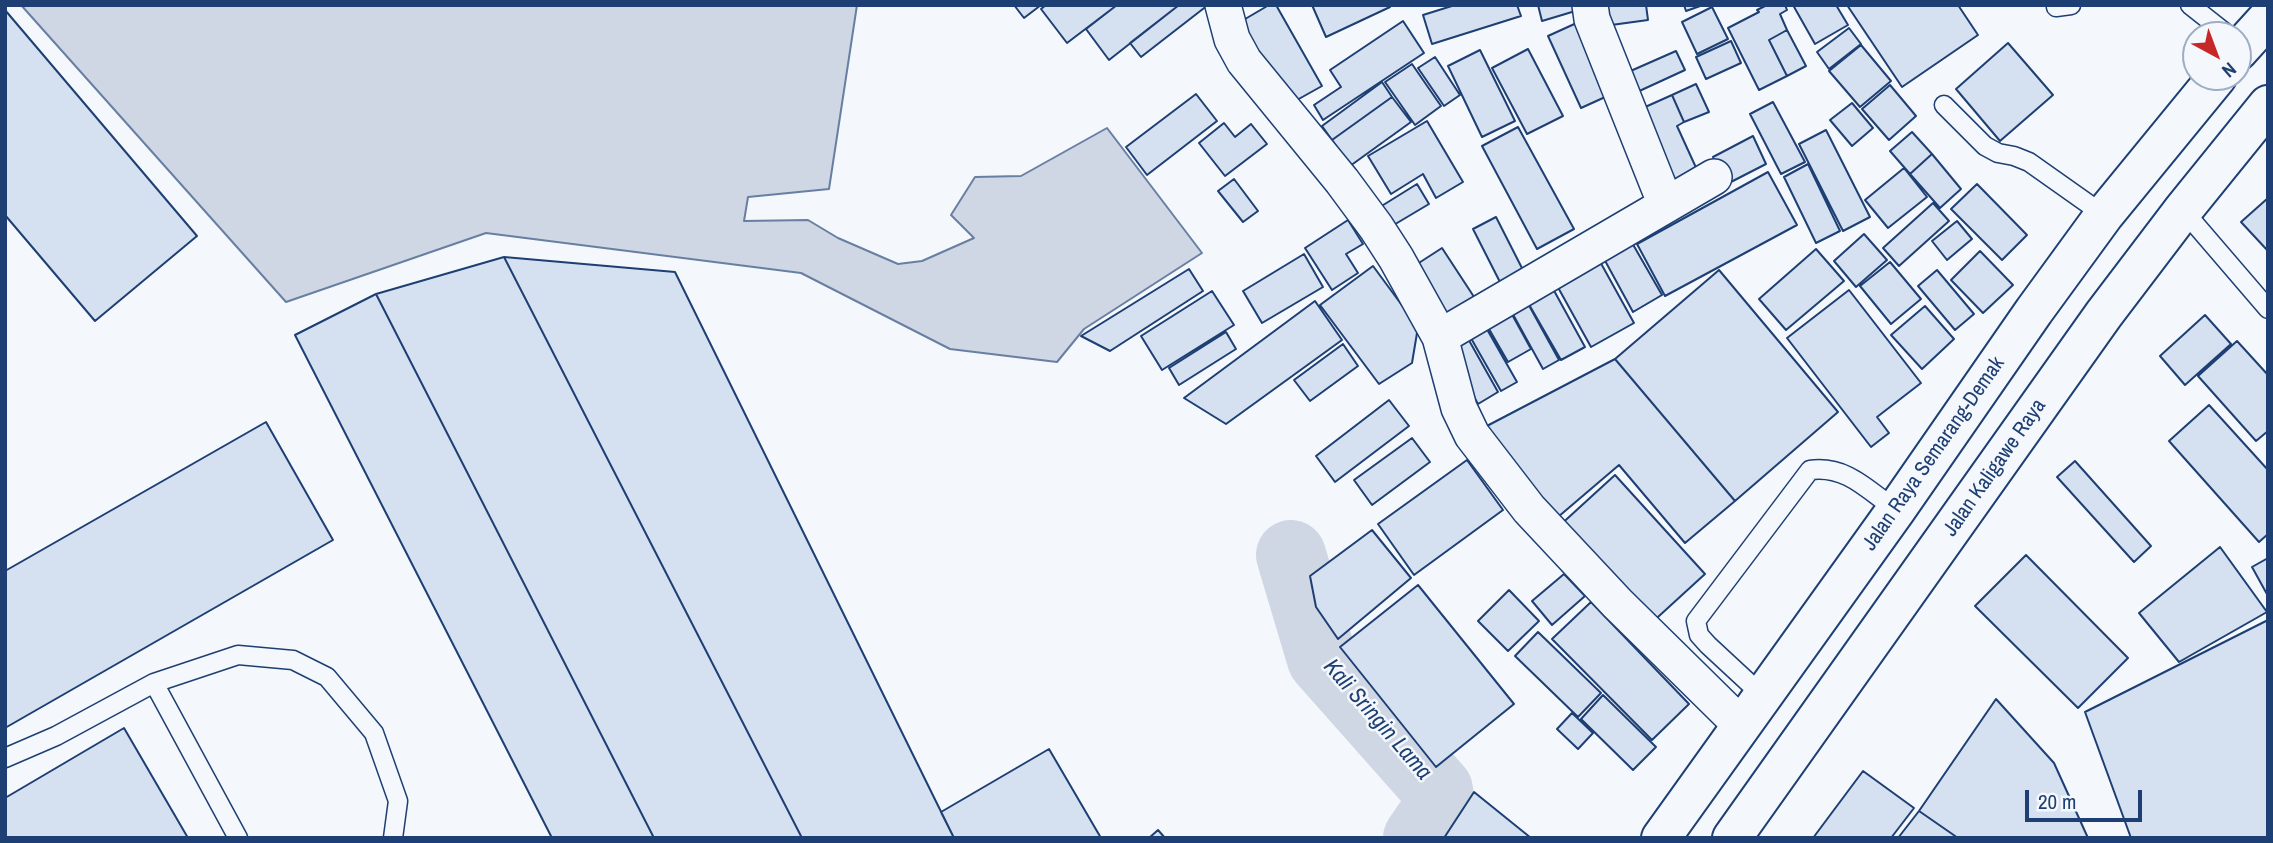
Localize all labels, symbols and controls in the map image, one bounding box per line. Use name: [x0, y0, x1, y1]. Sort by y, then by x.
north arrow: [2182, 21, 2252, 91]
text: N: [2217, 57, 2242, 84]
street label: Jalan Raya Semarang-Demak: [1858, 352, 2010, 556]
street label: Jalan Kaligawe Raya: [1938, 395, 2052, 541]
water label: Kali Sringin Lama: [1317, 654, 1437, 786]
scale bar: [2028, 776, 2145, 820]
text: 20 m: [2038, 787, 2076, 816]

